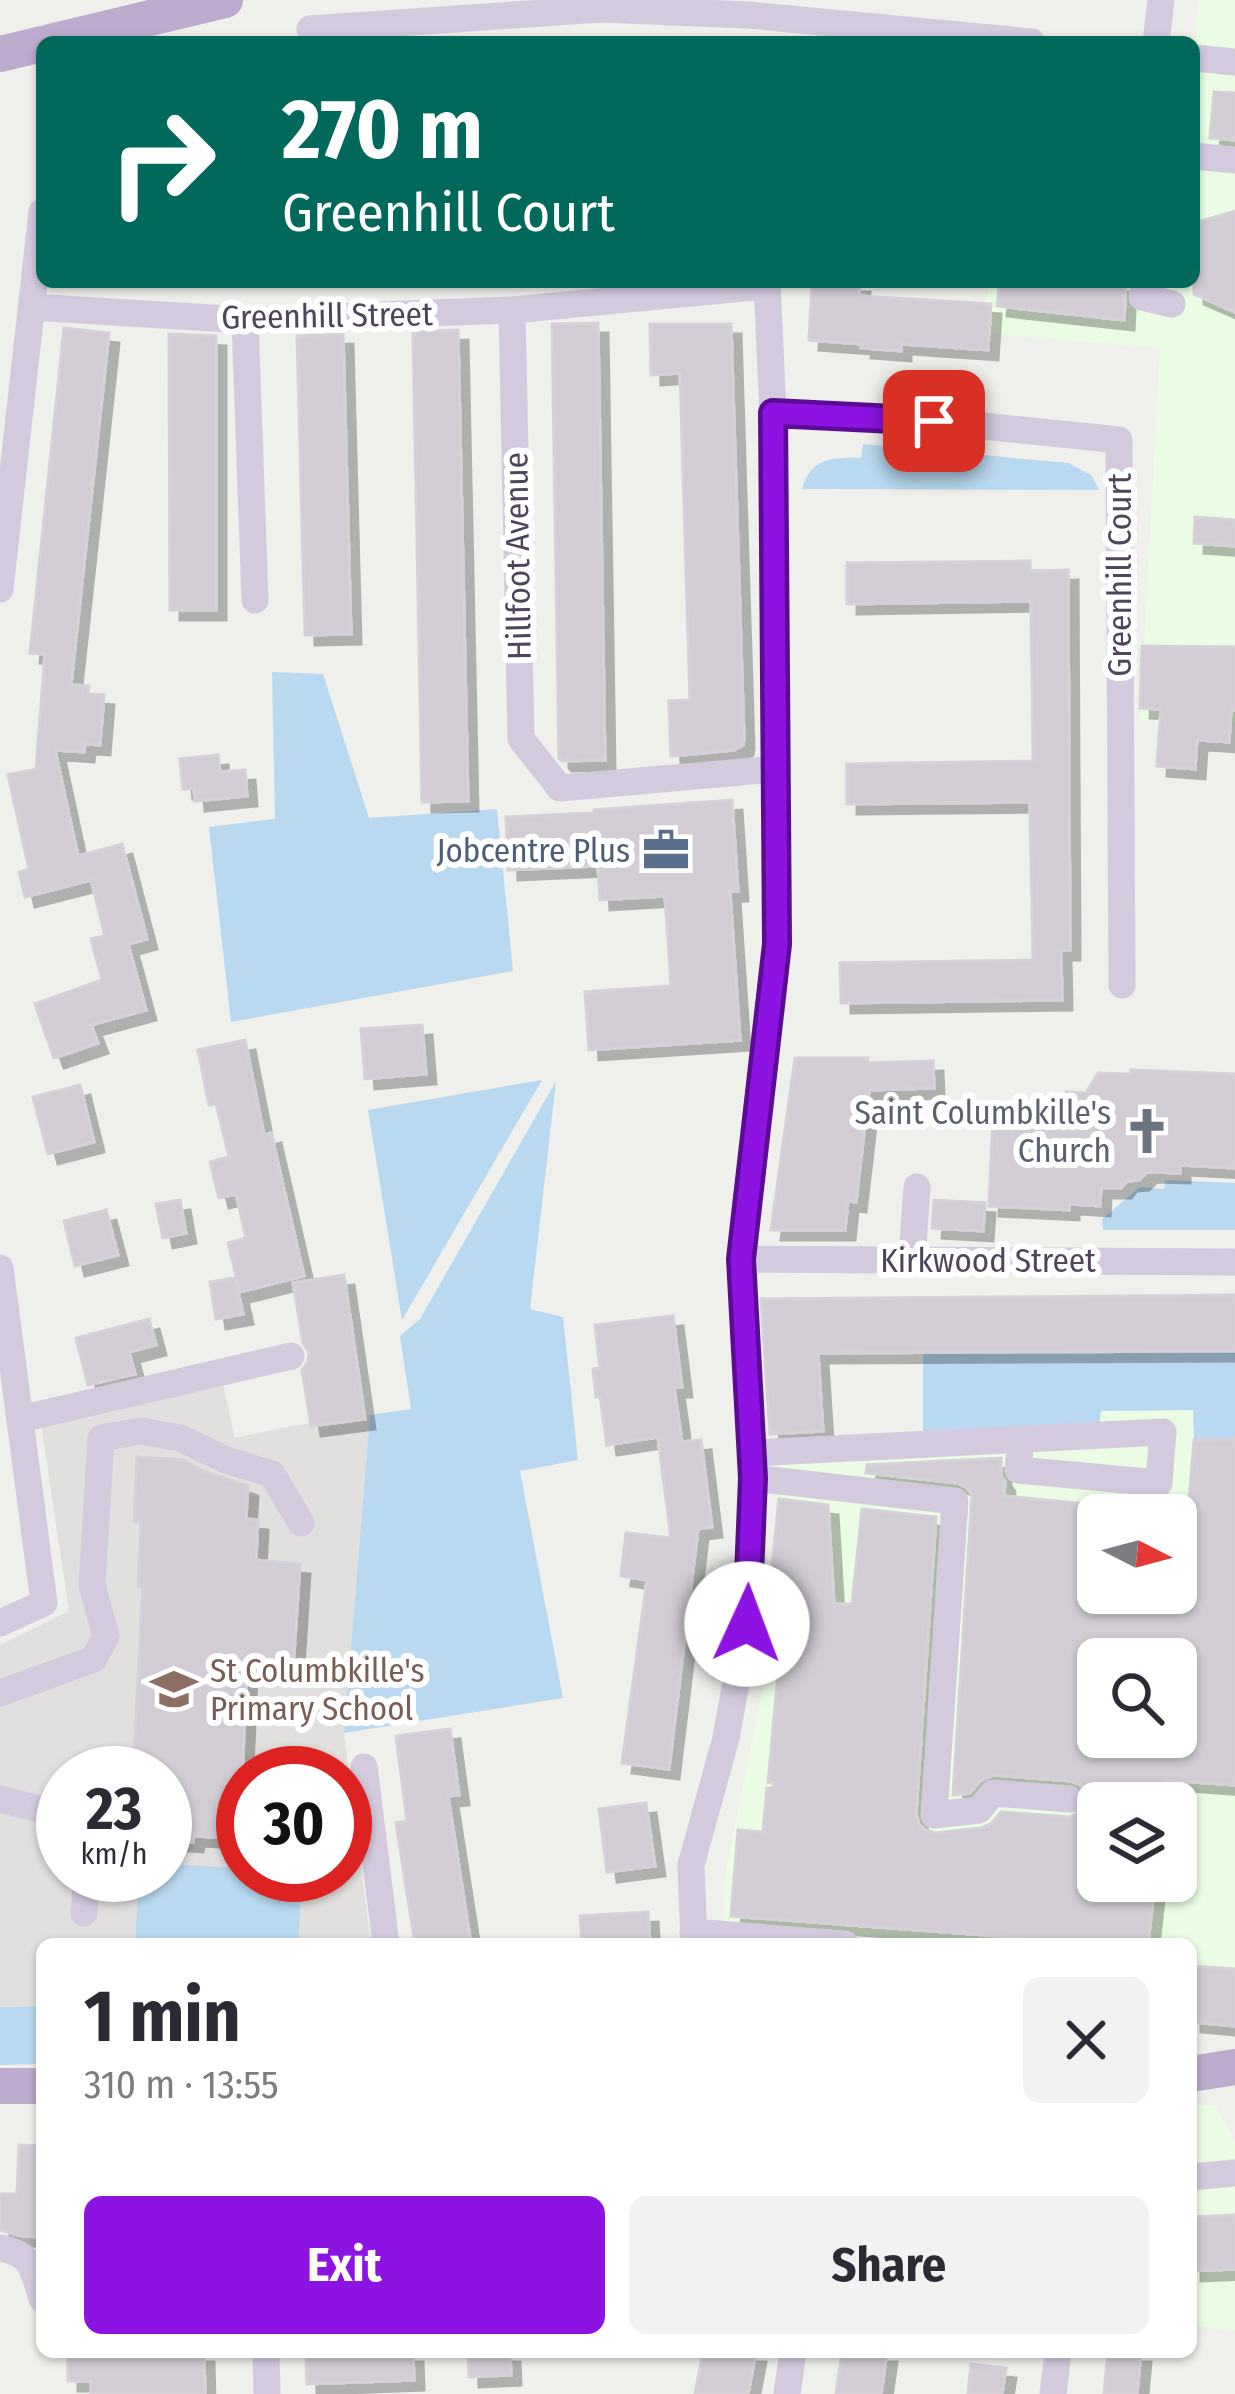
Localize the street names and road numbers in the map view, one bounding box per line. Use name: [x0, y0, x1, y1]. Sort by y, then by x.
street label: Greenhill Street: [221, 294, 433, 338]
street label: Hillfoot Avenue: [496, 452, 540, 660]
street label: Greenhill Court: [1100, 473, 1140, 677]
street label: Kirkwood Street: [880, 1241, 1096, 1281]

